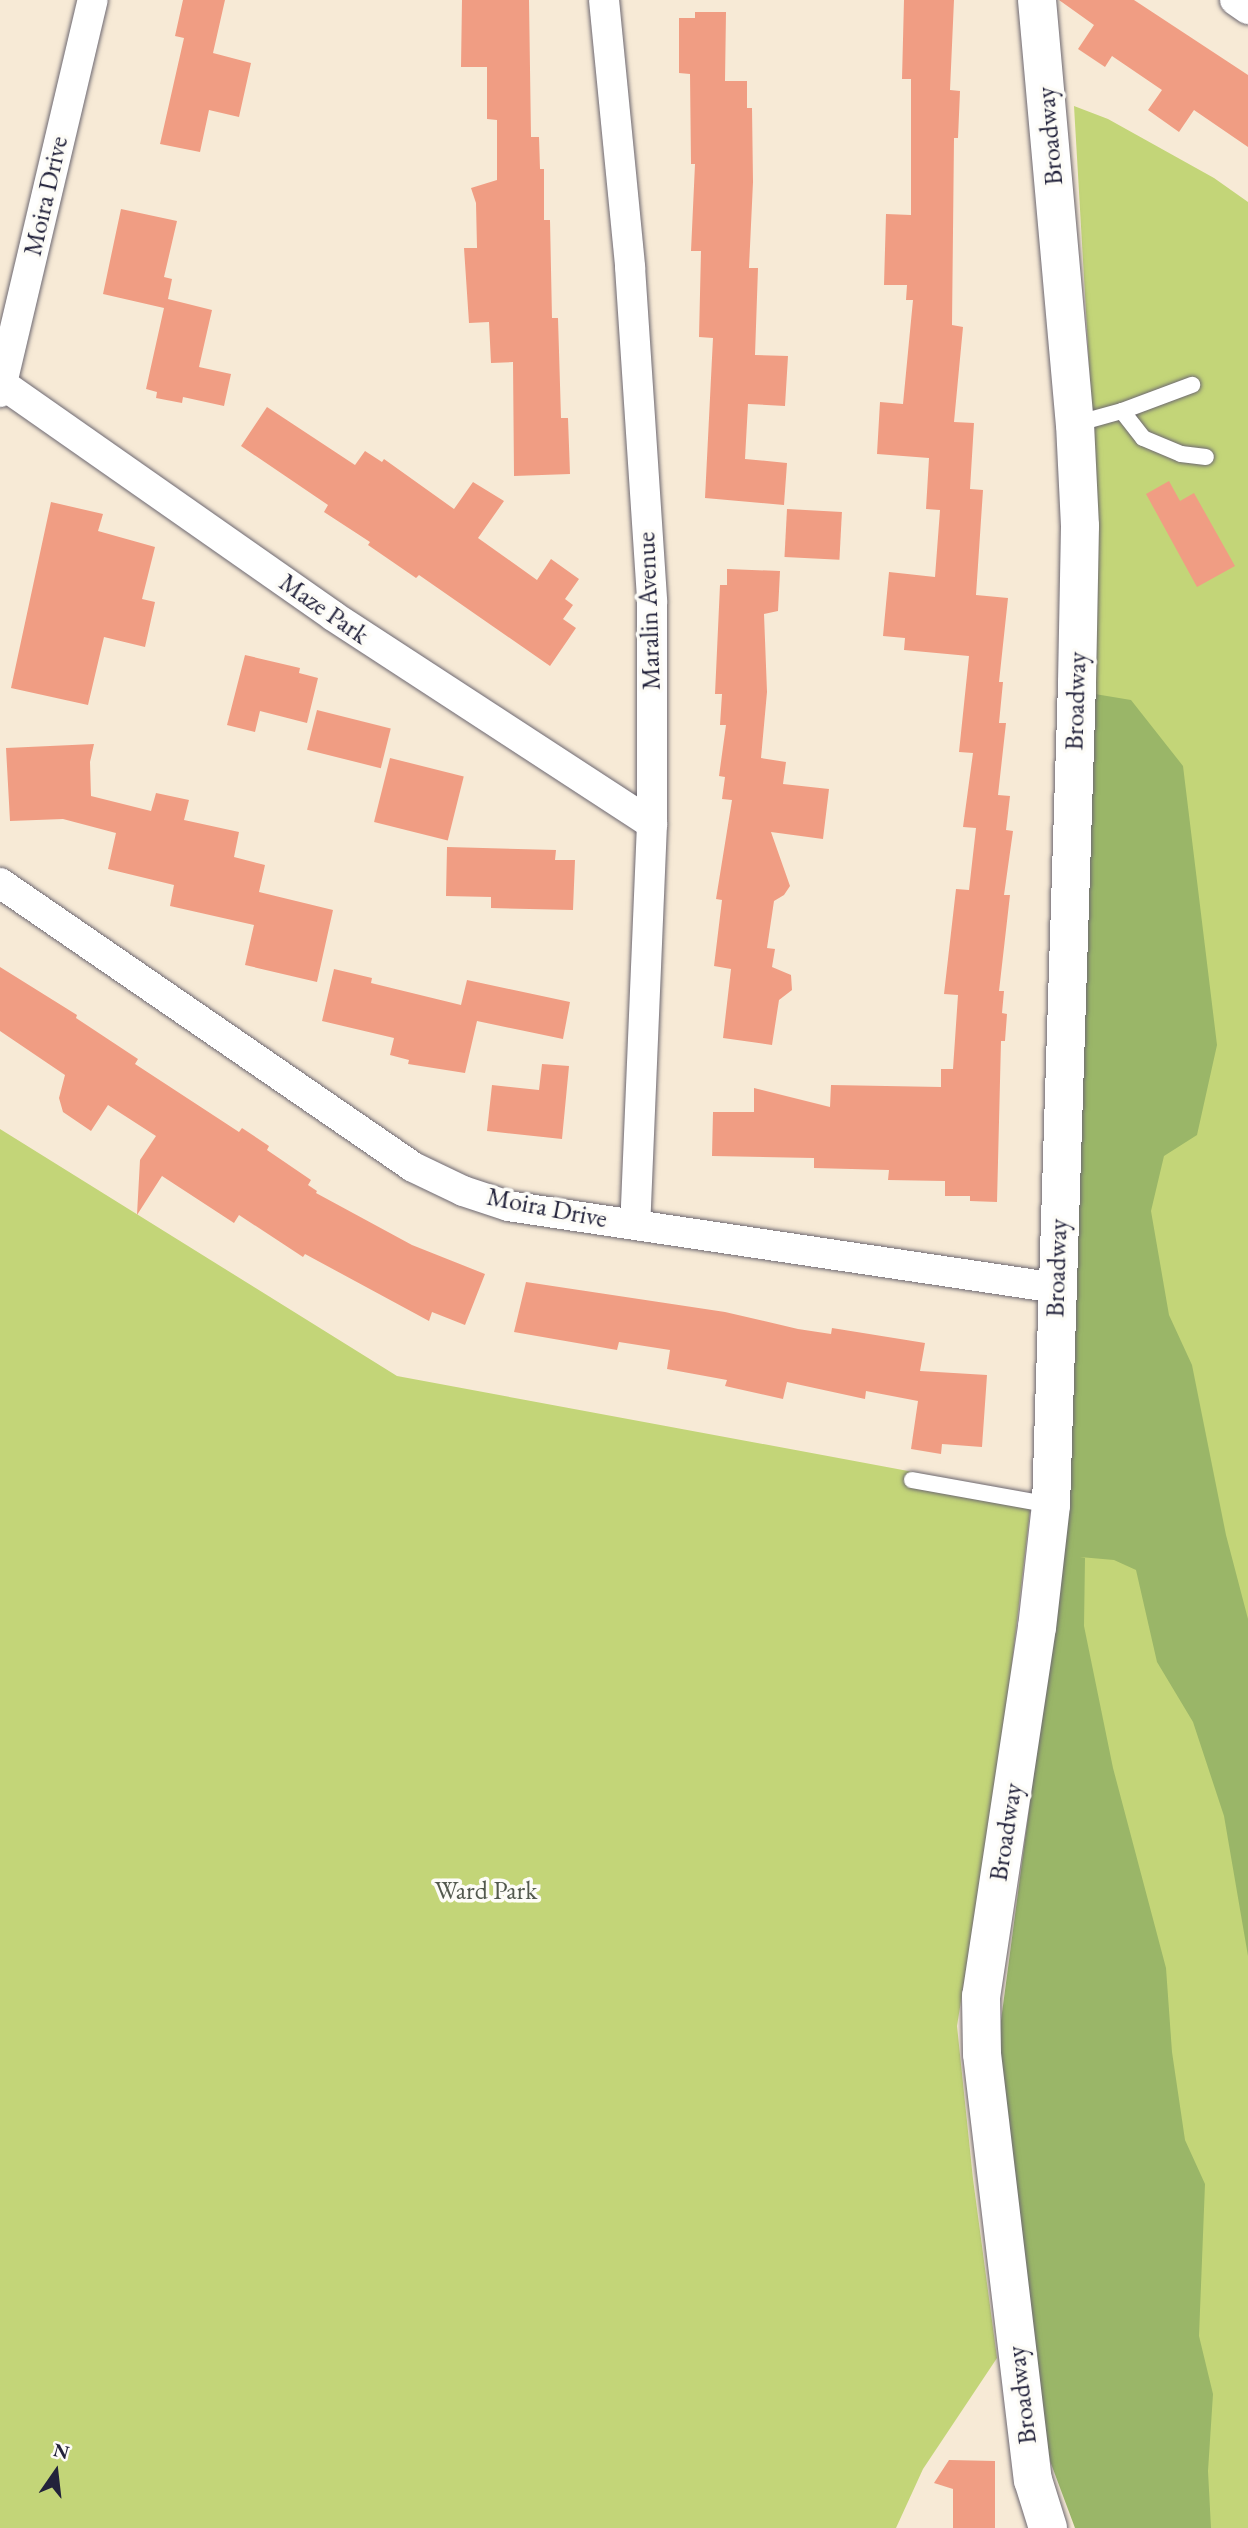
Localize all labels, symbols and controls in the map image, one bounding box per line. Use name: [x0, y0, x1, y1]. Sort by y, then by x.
street label: Broadway: [1030, 85, 1070, 187]
street label: Moira Drive: [17, 133, 75, 259]
street label: Maralin Avenue: [631, 531, 667, 691]
street label: Maze Park: [273, 567, 375, 651]
street label: Broadway: [1059, 651, 1093, 751]
street label: Moira Drive: [484, 1181, 610, 1235]
street label: Broadway: [1040, 1218, 1074, 1318]
street label: Broadway: [983, 1781, 1029, 1883]
park label: Ward Park: [435, 1875, 537, 1907]
street label: Broadway: [1000, 2344, 1044, 2446]
north arrow: [21, 2437, 91, 2507]
text: N: [51, 2437, 72, 2465]

